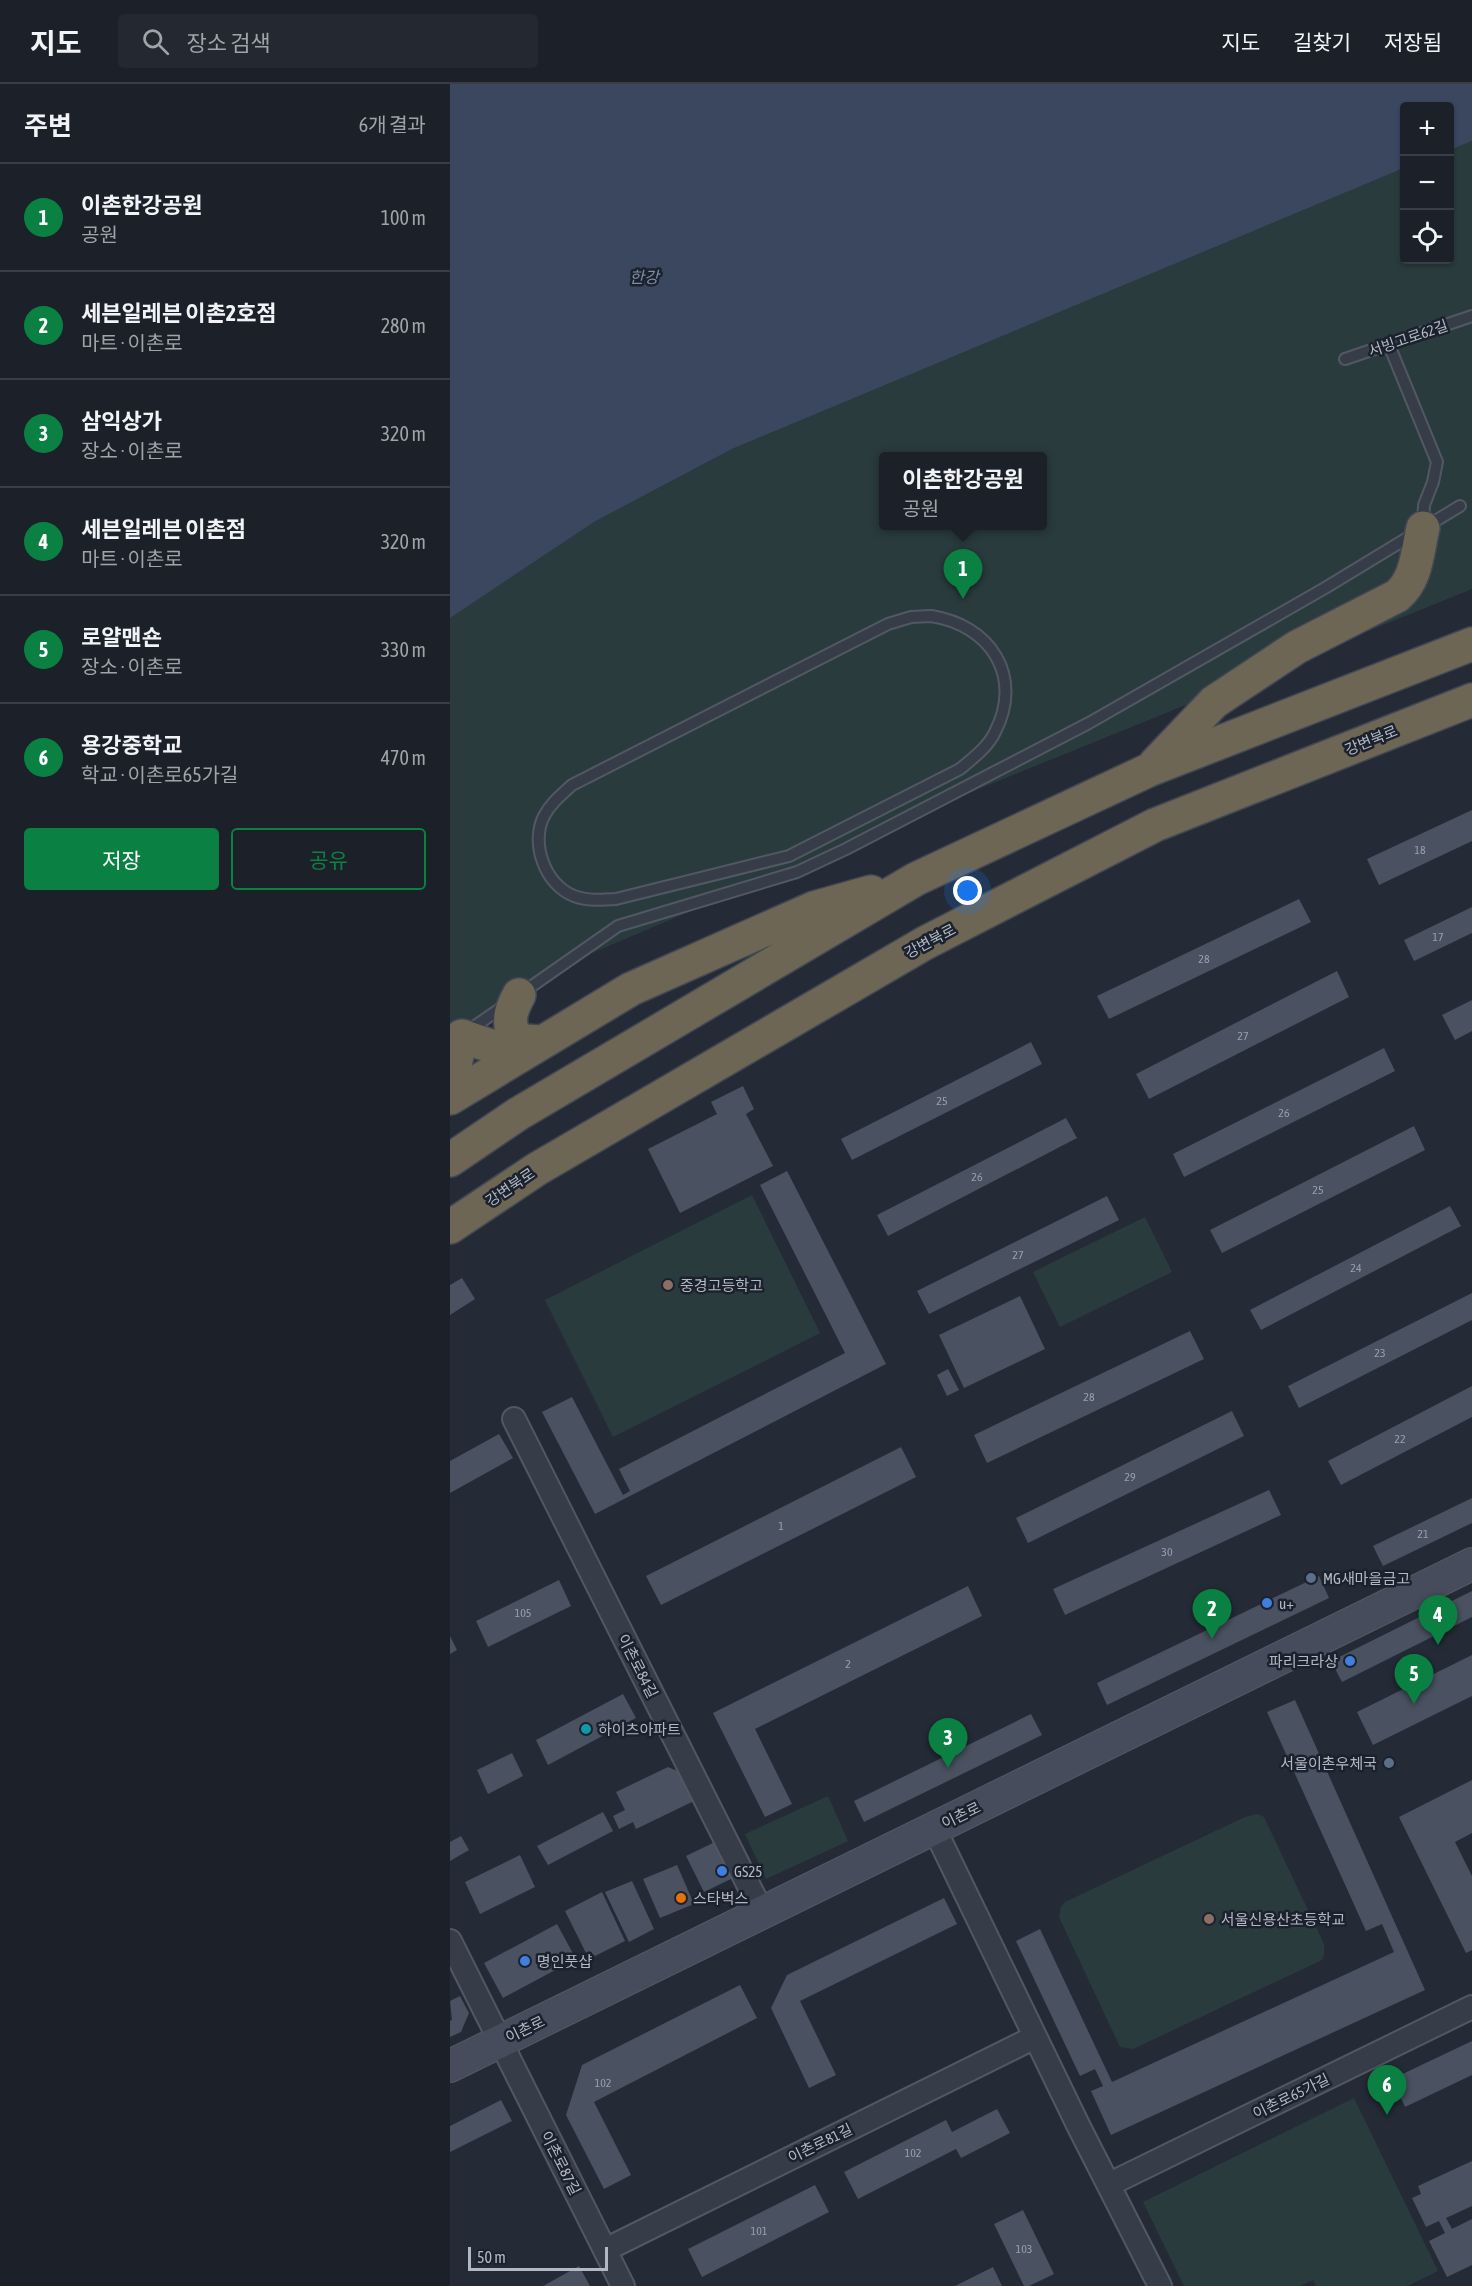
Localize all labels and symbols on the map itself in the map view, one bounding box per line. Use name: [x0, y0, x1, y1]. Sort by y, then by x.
water label: 한강: [629, 268, 661, 286]
street label: 서빙고로62길: [1366, 316, 1450, 360]
pin: 1: [944, 550, 982, 599]
street label: 강변북로: [1342, 722, 1400, 758]
house number: 18: [1414, 843, 1426, 857]
your location: [953, 876, 982, 905]
street label: 강변북로: [902, 921, 958, 961]
house number: 17: [1432, 930, 1444, 944]
house number: 28: [1198, 952, 1210, 966]
house number: 27: [1237, 1029, 1249, 1043]
house number: 25: [936, 1094, 948, 1108]
house number: 26: [1278, 1106, 1290, 1120]
street label: 강변북로: [482, 1165, 538, 1209]
house number: 26: [971, 1170, 983, 1184]
house number: 25: [1312, 1183, 1324, 1197]
house number: 27: [1012, 1248, 1024, 1262]
house number: 24: [1350, 1261, 1362, 1275]
place label: 중경고등학고: [680, 1277, 763, 1294]
marker: 중경고등학고: [661, 1278, 675, 1292]
house number: 23: [1374, 1346, 1386, 1360]
house number: 28: [1083, 1390, 1095, 1404]
house number: 22: [1394, 1432, 1406, 1446]
house number: 29: [1124, 1470, 1136, 1484]
house number: 1: [778, 1519, 784, 1533]
house number: 21: [1417, 1527, 1429, 1541]
house number: 30: [1161, 1545, 1173, 1559]
place label: MG새마을금고: [1323, 1570, 1410, 1587]
marker: MG새마을금고: [1304, 1571, 1318, 1585]
pin: 2: [1192, 1590, 1232, 1639]
place label: u+: [1279, 1595, 1294, 1612]
marker: u+: [1260, 1596, 1274, 1610]
pin: 4: [1418, 1596, 1458, 1645]
house number: 105: [515, 1606, 531, 1620]
street label: 이촌로84길: [615, 1631, 661, 1701]
place label: 파리크라상: [1269, 1653, 1338, 1670]
marker: 파리크라상: [1343, 1654, 1357, 1668]
pin: 5: [1394, 1654, 1434, 1704]
house number: 2: [845, 1657, 851, 1671]
pin: 3: [928, 1718, 968, 1768]
place label: 하이츠아파트: [598, 1721, 681, 1738]
marker: 하이츠아파트: [579, 1722, 593, 1736]
place label: 서울이촌우체국: [1280, 1755, 1377, 1772]
marker: 서울이촌우체국: [1382, 1756, 1396, 1770]
street label: 이촌로: [939, 1798, 983, 1832]
place label: GS25: [734, 1863, 762, 1880]
marker: GS25: [715, 1864, 729, 1878]
place label: 스타벅스: [693, 1890, 748, 1907]
marker: 스타벅스: [674, 1891, 688, 1905]
place label: 서울신용산초등학교: [1221, 1911, 1345, 1928]
marker: 서울신용산초등학교: [1202, 1912, 1216, 1926]
place label: 명인풋샵: [537, 1953, 592, 1970]
marker: 명인풋샵: [518, 1954, 532, 1968]
street label: 이촌로: [503, 2012, 547, 2046]
pin: 6: [1368, 2066, 1406, 2115]
street label: 이촌로65가길: [1250, 2070, 1332, 2122]
house number: 102: [595, 2076, 611, 2090]
street label: 이촌로81길: [785, 2120, 855, 2166]
street label: 이촌로87길: [538, 2128, 584, 2198]
house number: 102: [905, 2146, 921, 2160]
house number: 101: [751, 2224, 768, 2238]
house number: 103: [1016, 2242, 1032, 2256]
scale bar: [468, 2244, 608, 2272]

